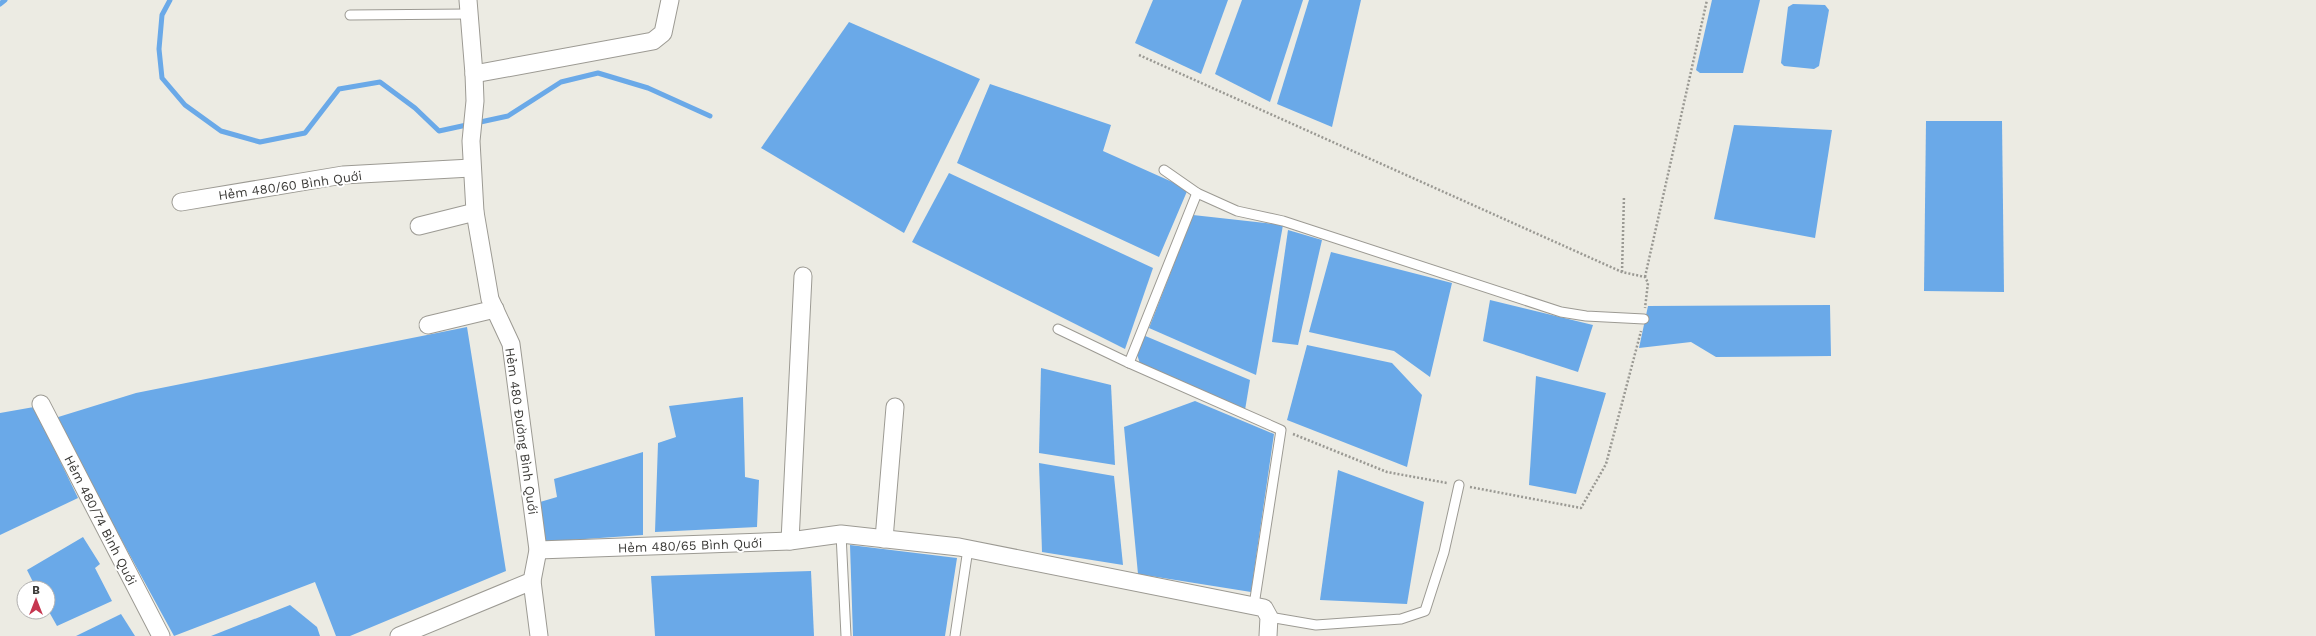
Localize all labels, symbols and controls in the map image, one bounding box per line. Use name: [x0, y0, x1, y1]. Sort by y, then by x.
street label: Hẻm 480/60 Bình Quới: [217, 168, 363, 203]
street label: Hẻm 480 Đường Bình Quới: [502, 347, 541, 516]
street label: Hẻm 480/74 Bình Quới: [61, 453, 140, 588]
street label: Hẻm 480/65 Bình Quới: [618, 535, 762, 556]
north arrow: [16, 580, 56, 620]
text: B: [32, 584, 40, 597]

